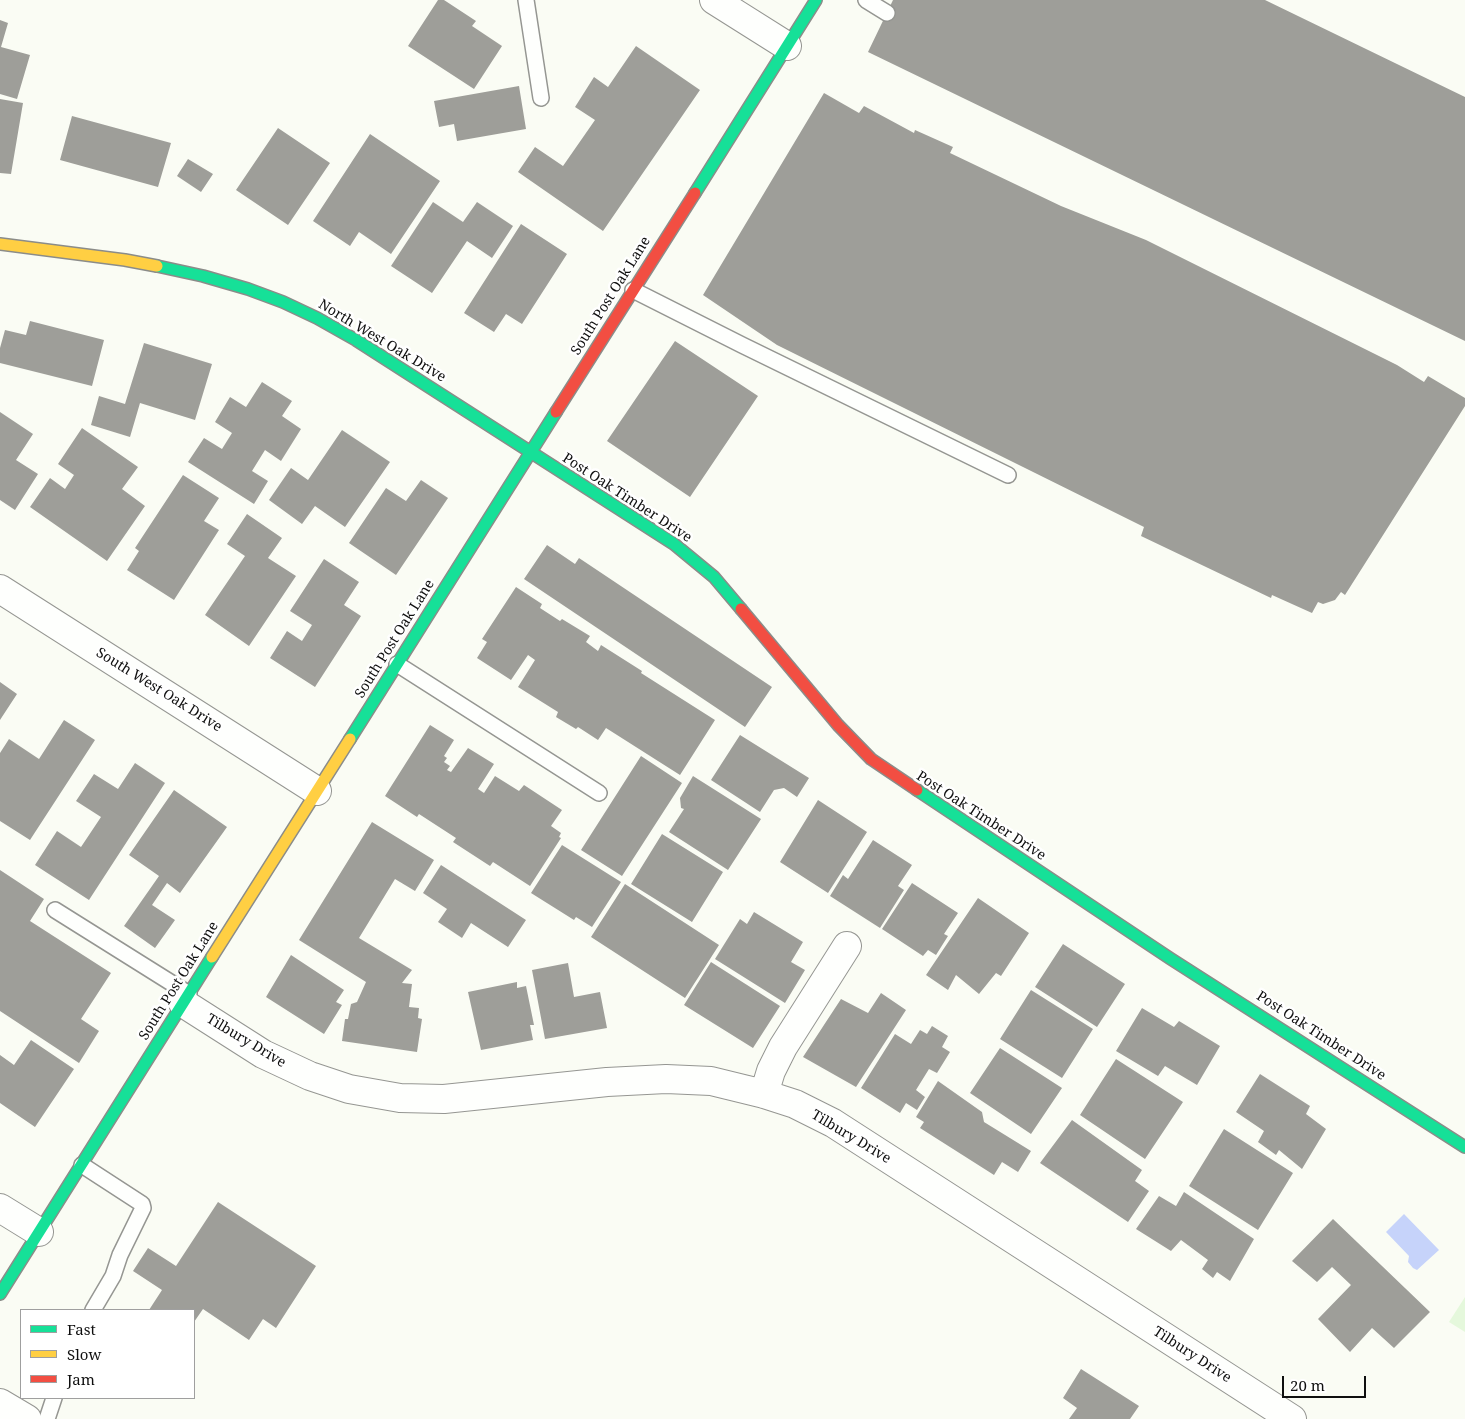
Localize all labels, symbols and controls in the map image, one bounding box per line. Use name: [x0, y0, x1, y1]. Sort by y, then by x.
street label: South Post Oak Lane: [568, 234, 654, 358]
street label: North West Oak Drive: [315, 296, 449, 386]
street label: Post Oak Timber Drive: [559, 450, 695, 546]
street label: South Post Oak Lane: [352, 577, 438, 701]
street label: South West Oak Drive: [93, 644, 225, 736]
street label: Post Oak Timber Drive: [913, 768, 1049, 864]
street label: South Post Oak Lane: [136, 919, 222, 1043]
street label: Post Oak Timber Drive: [1253, 988, 1389, 1084]
street label: Tilbury Drive: [203, 1011, 289, 1071]
street label: Tilbury Drive: [808, 1107, 894, 1167]
legend: [20, 1309, 195, 1399]
text: Fast: [67, 1319, 96, 1339]
street label: Tilbury Drive: [1150, 1323, 1234, 1387]
text: Slow: [67, 1344, 101, 1364]
scale bar: [1285, 1366, 1369, 1398]
text: Jam: [67, 1369, 95, 1389]
text: 20 m: [1290, 1375, 1325, 1395]

